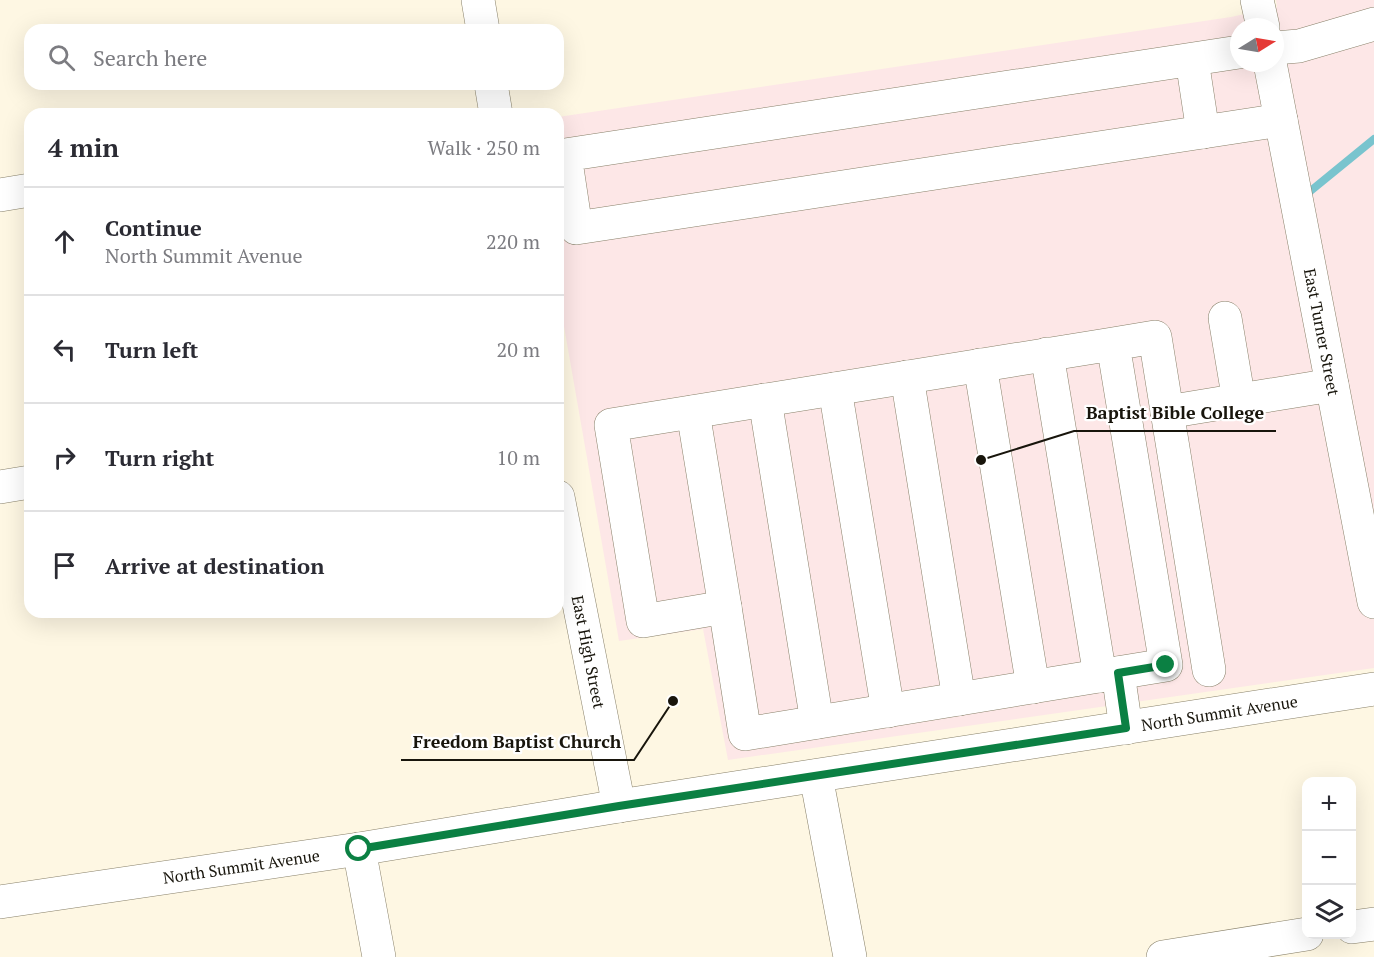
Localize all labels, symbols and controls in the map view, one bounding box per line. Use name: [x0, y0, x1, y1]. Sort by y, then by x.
north arrow: [1230, 18, 1284, 72]
search box: [24, 24, 564, 90]
icon: search: [45, 41, 78, 74]
text: Search here: [93, 43, 207, 72]
text: 4 min: [48, 130, 119, 164]
text: Walk · 250 m: [428, 134, 540, 161]
text: Continue: [105, 213, 202, 242]
icon: ahead: [48, 225, 81, 258]
text: 220 m: [486, 228, 540, 255]
text: North Summit Avenue: [105, 242, 303, 269]
street label: East Turner Street: [1299, 266, 1345, 398]
icon: left: [48, 333, 81, 366]
text: Turn left: [105, 335, 198, 364]
text: 20 m: [497, 336, 540, 363]
callout: Baptist Bible College: [1074, 395, 1276, 431]
text: Baptist Bible College: [1086, 400, 1264, 424]
icon: right: [48, 441, 81, 474]
text: Turn right: [105, 443, 214, 472]
text: 10 m: [497, 444, 540, 471]
icon: arrive: [48, 549, 81, 582]
text: Arrive at destination: [105, 551, 324, 580]
street label: East High Street: [567, 593, 611, 711]
route end: [1152, 651, 1178, 677]
street label: North Summit Avenue: [1140, 690, 1299, 736]
callout: Freedom Baptist Church: [401, 724, 634, 760]
text: Freedom Baptist Church: [413, 729, 622, 753]
map controls: [1302, 777, 1356, 939]
button: +: [1302, 777, 1356, 831]
button: −: [1302, 831, 1356, 885]
route start: [345, 835, 371, 861]
street label: North Summit Avenue: [162, 844, 321, 889]
button: layers: [1302, 885, 1356, 939]

